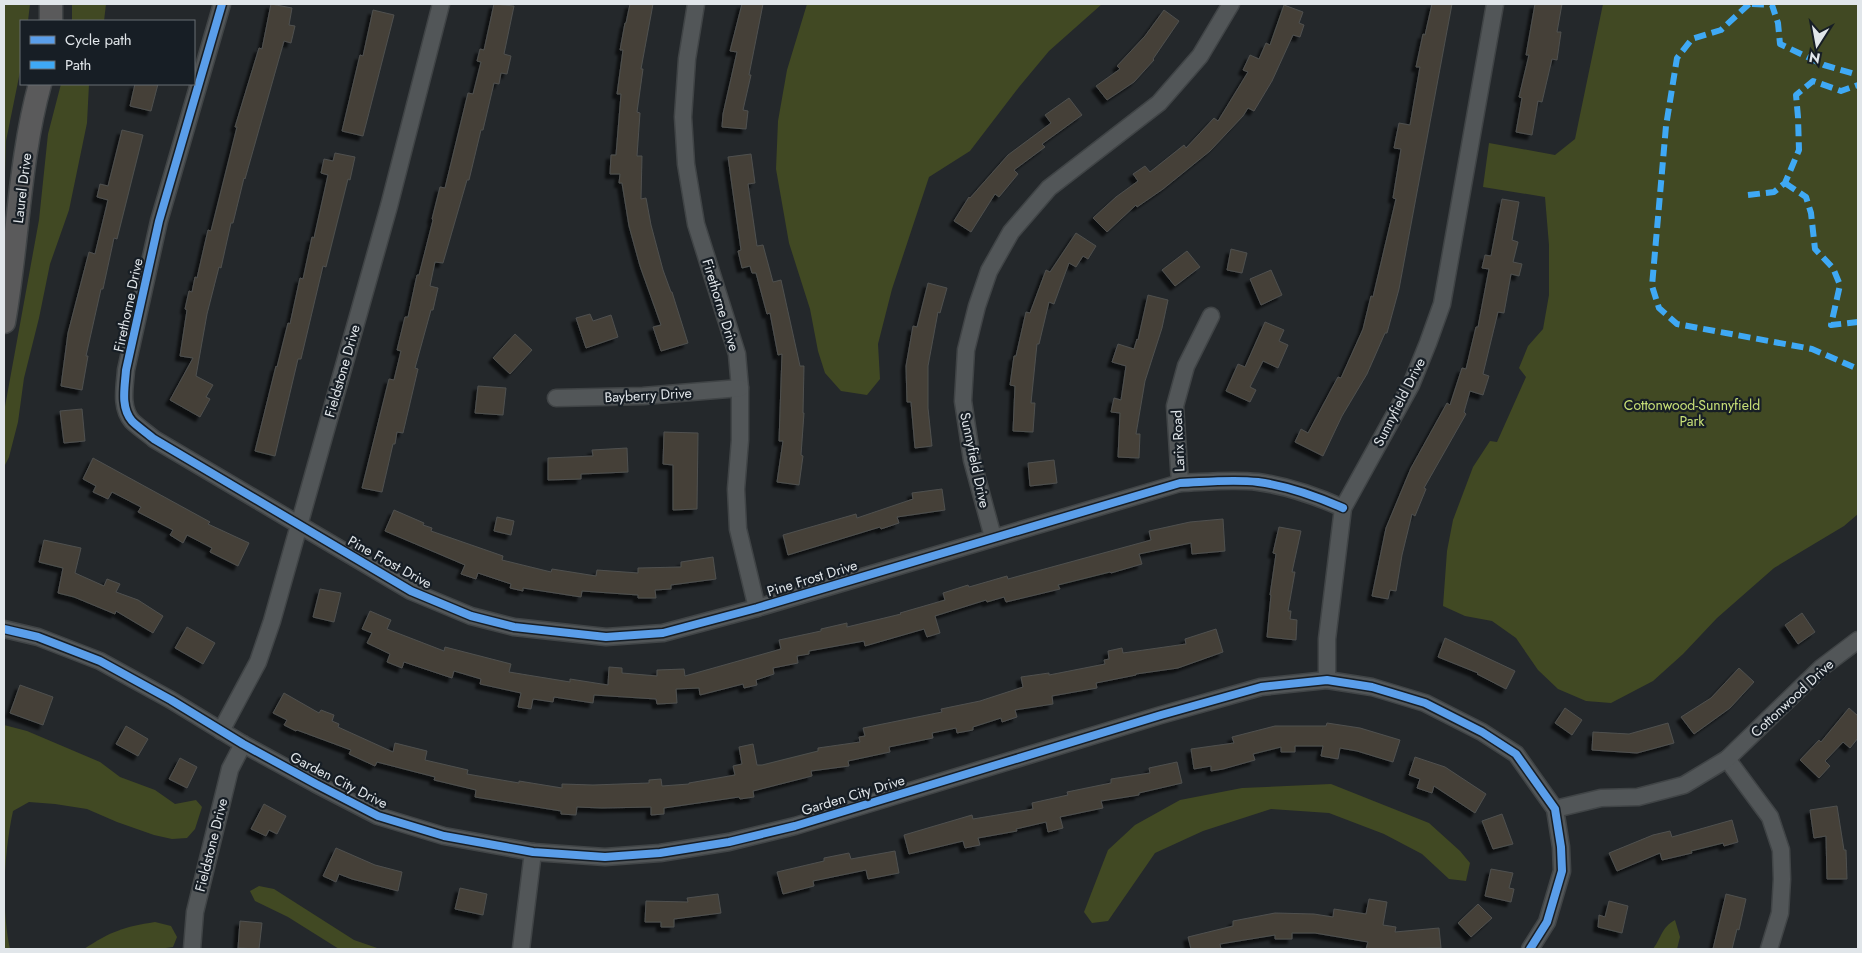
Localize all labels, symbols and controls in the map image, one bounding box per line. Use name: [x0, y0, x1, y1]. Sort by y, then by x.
legend: [20, 20, 195, 85]
north arrow: [1792, 20, 1842, 70]
text: Cycle path: [65, 29, 132, 51]
text: N: [1807, 47, 1822, 69]
text: Path: [65, 54, 91, 76]
street label: Laurel Drive: [8, 152, 36, 224]
street label: Firethorne Drive: [108, 256, 148, 354]
street label: Firethorne Drive: [697, 256, 745, 354]
street label: Fieldstone Drive: [319, 322, 365, 420]
street label: Sunnyfield Drive: [1368, 354, 1430, 450]
street label: Bayberry Drive: [604, 383, 692, 407]
park label: Cottonwood-Sunnyfield Park: [1624, 395, 1760, 431]
street label: Sunnyfield Drive: [955, 410, 995, 510]
street label: Larix Road: [1166, 410, 1190, 472]
street label: Pine Frost Drive: [344, 531, 436, 593]
street label: Pine Frost Drive: [764, 555, 860, 601]
street label: Cottonwood Drive: [1746, 654, 1838, 742]
street label: Garden City Drive: [287, 747, 391, 813]
street label: Garden City Drive: [799, 770, 907, 820]
street label: Fieldstone Drive: [190, 796, 232, 894]

